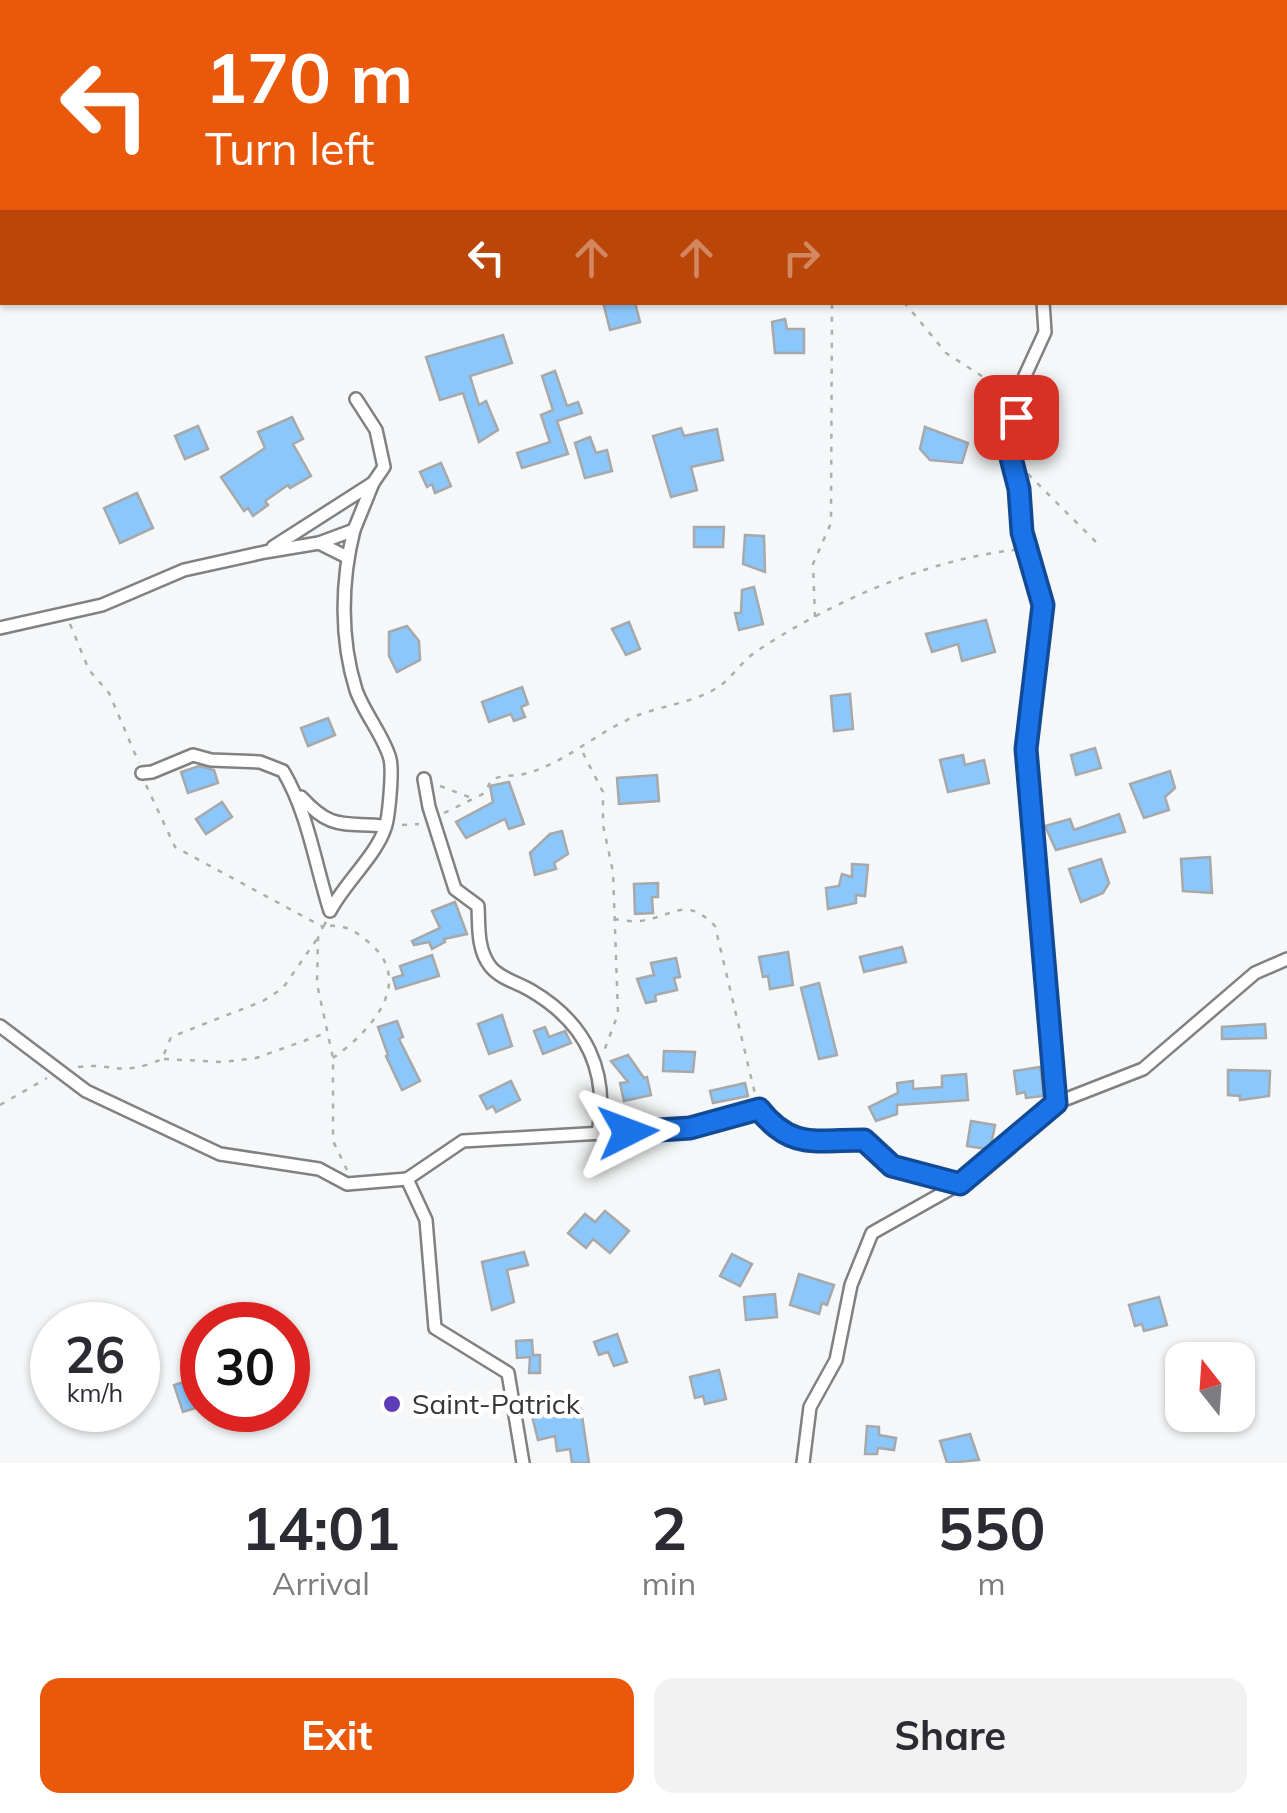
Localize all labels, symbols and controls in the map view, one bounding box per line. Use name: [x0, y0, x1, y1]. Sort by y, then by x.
text: 170 m: [205, 33, 413, 121]
icon: left: [40, 40, 170, 170]
text: Turn left: [205, 120, 374, 176]
icon: left: [459, 230, 514, 285]
icon: ahead: [564, 230, 619, 285]
icon: ahead: [669, 230, 724, 285]
icon: right: [774, 230, 829, 285]
pin: [974, 375, 1059, 460]
icon: arrive: [989, 390, 1044, 445]
position arrow: [576, 1080, 680, 1184]
speed limit sign: 30: [180, 1302, 310, 1432]
text: 26: [65, 1323, 125, 1386]
north arrow: [1165, 1342, 1255, 1432]
map controls: [1165, 1342, 1255, 1432]
text: km/h: [67, 1377, 123, 1408]
place label: Saint-Patrick: [412, 1386, 581, 1421]
marker: Saint-Patrick: [381, 1393, 403, 1415]
text: 14:01: [241, 1490, 400, 1565]
text: 2: [651, 1490, 687, 1565]
text: 550: [938, 1490, 1046, 1565]
text: Arrival: [272, 1563, 370, 1603]
text: min: [642, 1563, 696, 1603]
text: m: [978, 1563, 1006, 1603]
button: Exit: [40, 1678, 634, 1793]
button: Share: [654, 1678, 1247, 1793]

